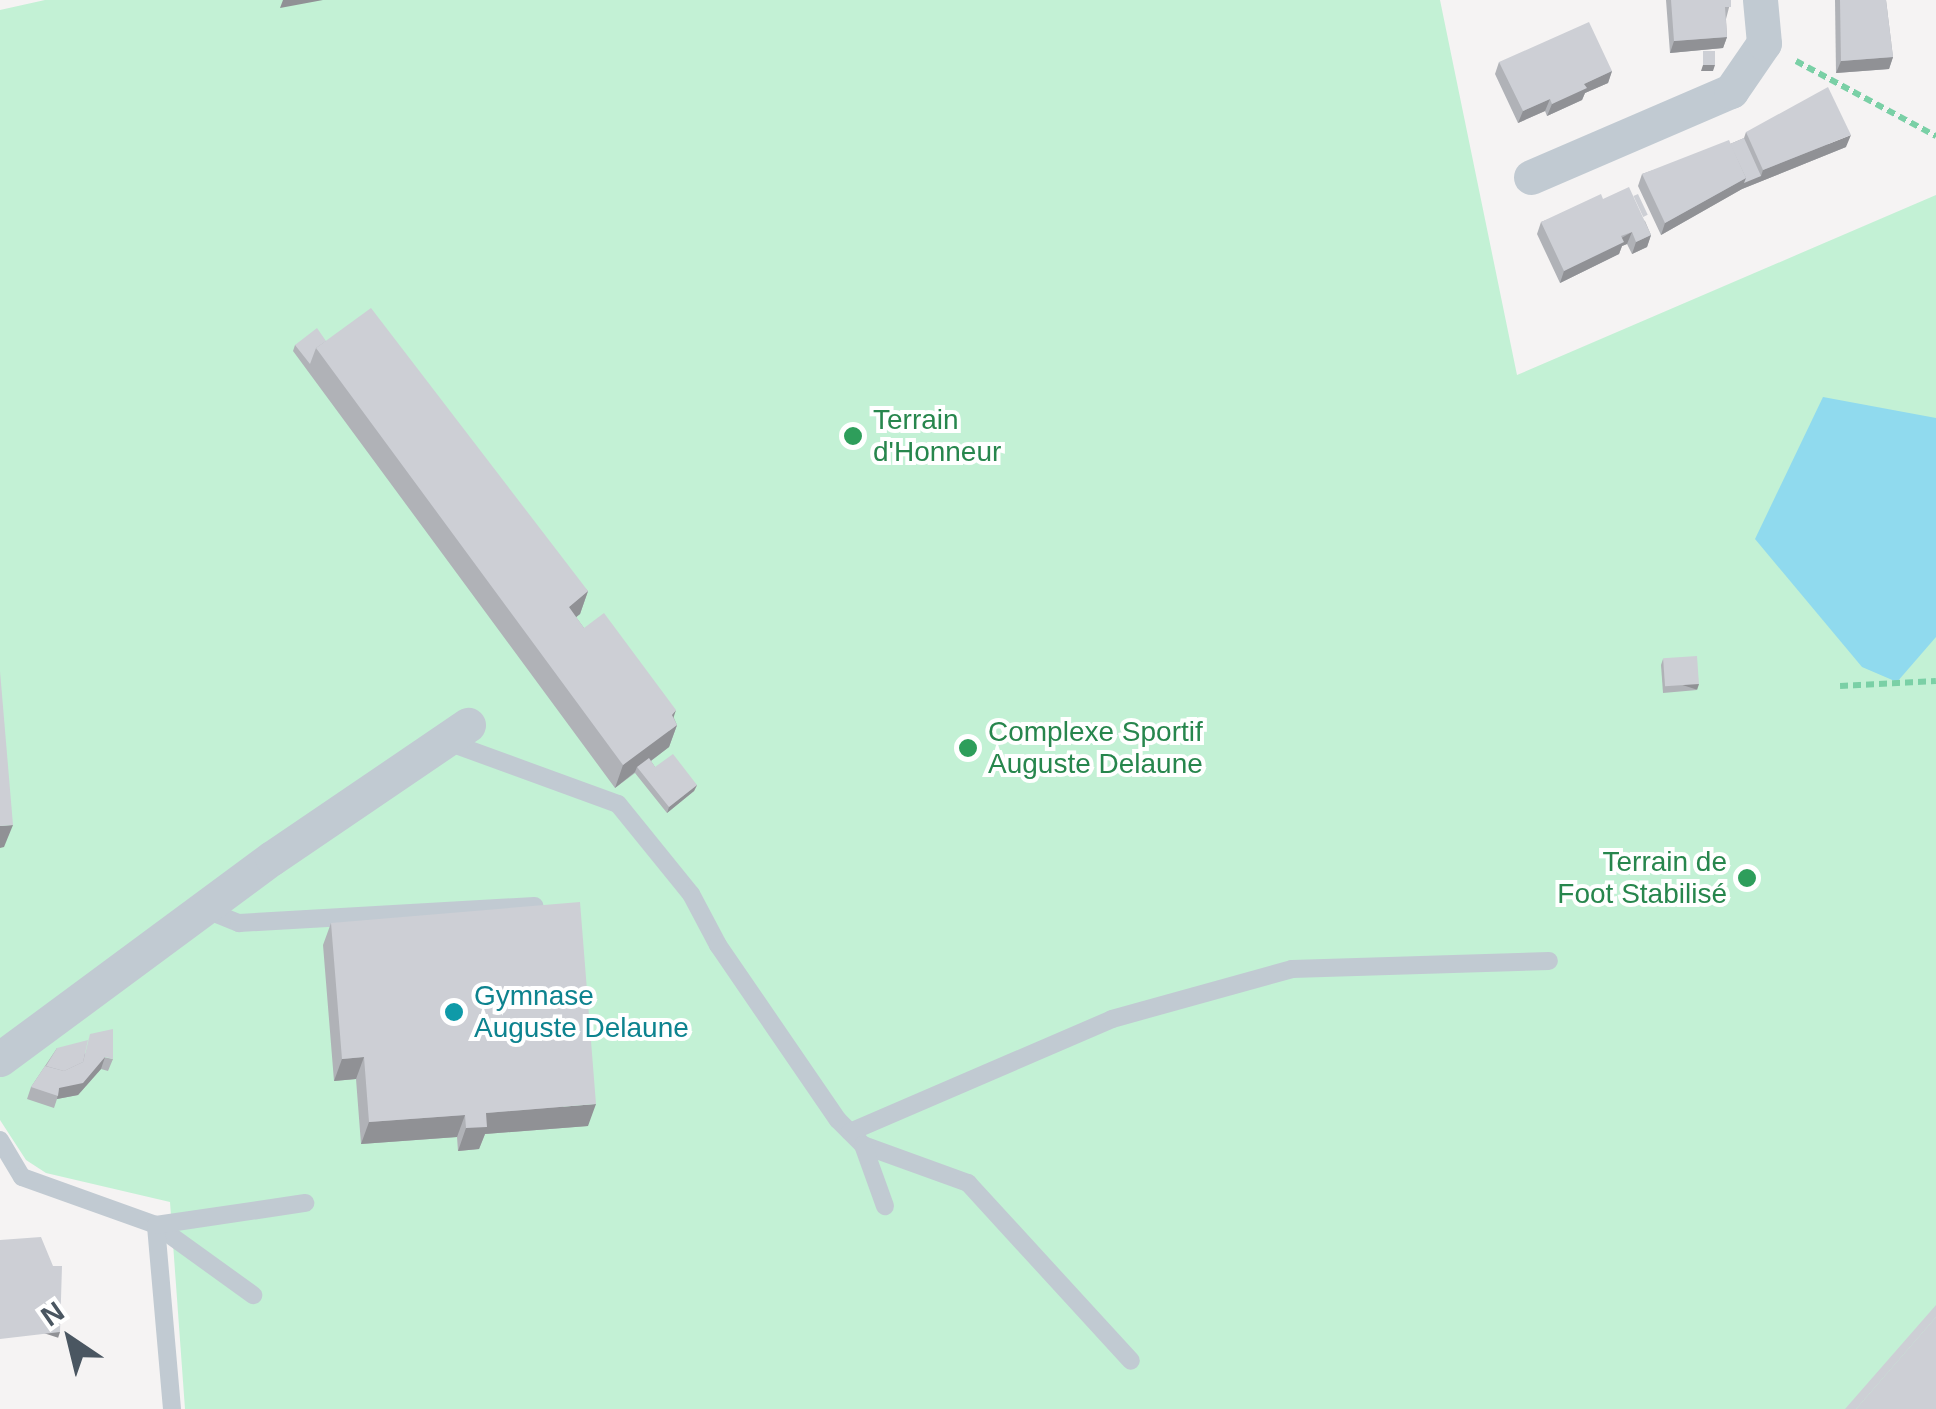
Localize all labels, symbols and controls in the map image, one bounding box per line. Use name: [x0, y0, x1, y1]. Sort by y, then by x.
place label: Terrain d'Honneur: [873, 403, 1001, 469]
marker: Terrain d'Honneur: [842, 425, 864, 447]
place label: Complexe Sportif Auguste Delaune: [988, 715, 1203, 781]
marker: Complexe Sportif Auguste Delaune: [957, 737, 979, 759]
place label: Terrain de Foot Stabilisé: [1557, 845, 1727, 911]
marker: Terrain de Foot Stabilisé: [1736, 867, 1758, 889]
place label: Gymnase Auguste Delaune: [474, 979, 689, 1045]
marker: Gymnase Auguste Delaune: [443, 1001, 465, 1023]
north arrow: [20, 1289, 120, 1389]
text: N: [35, 1296, 70, 1333]

